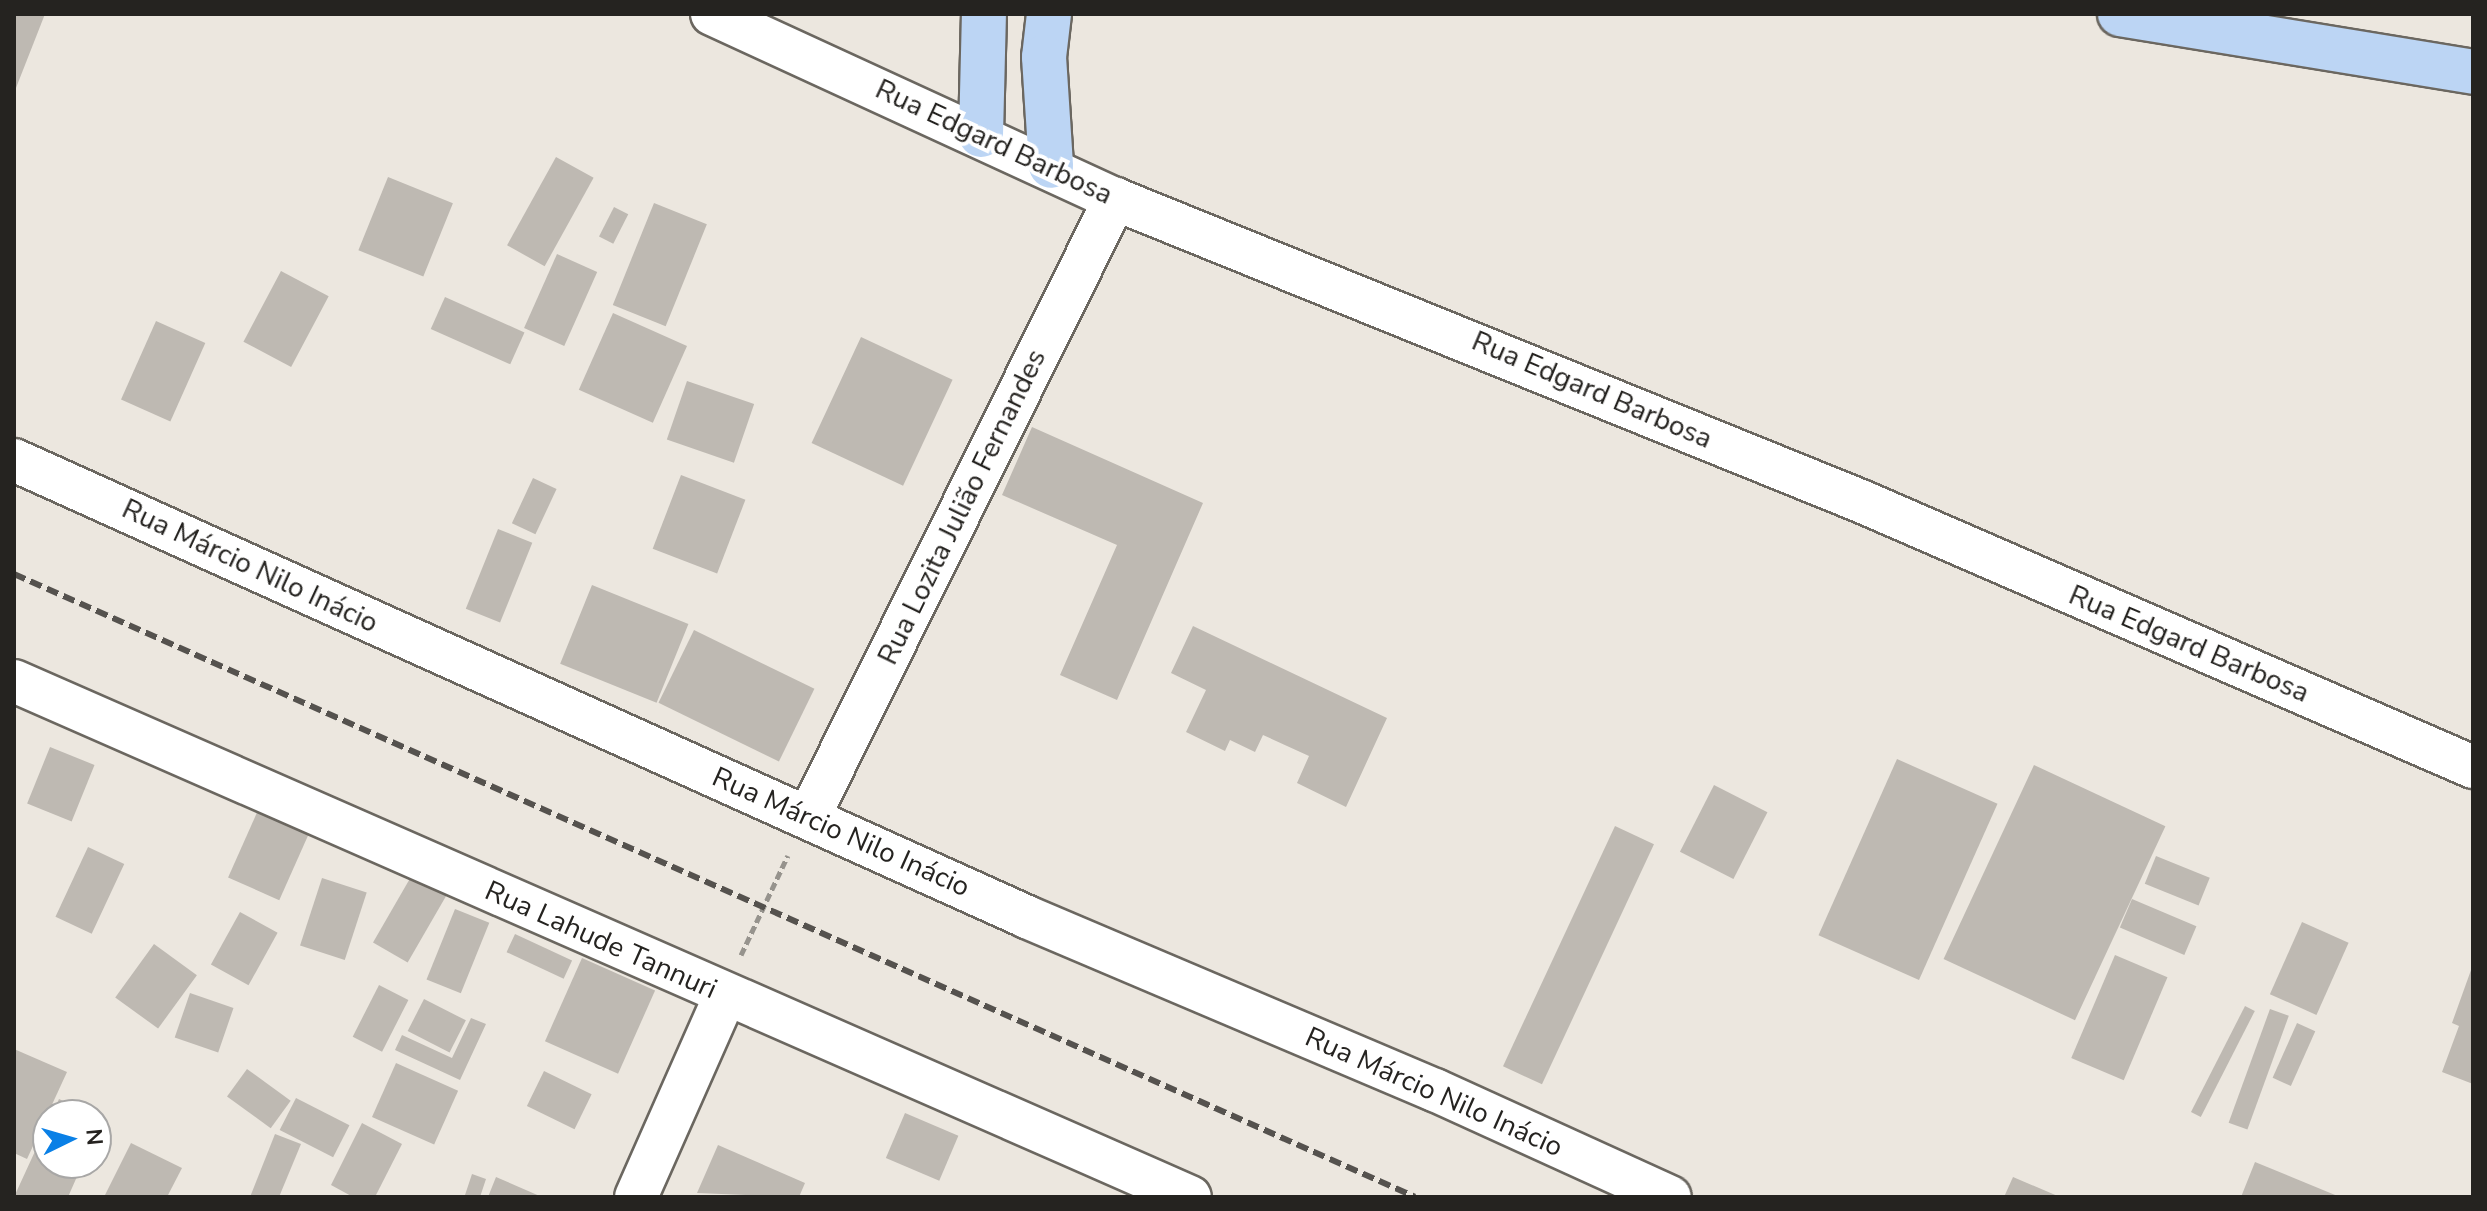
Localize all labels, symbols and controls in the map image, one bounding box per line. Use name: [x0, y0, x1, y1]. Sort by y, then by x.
street label: Rua Edgard Barbosa: [870, 72, 1118, 212]
street label: Rua Edgard Barbosa: [1467, 324, 1717, 456]
street label: Rua Lozita Julião Fernandes: [871, 344, 1053, 670]
street label: Rua Márcio Nilo Inácio: [117, 492, 383, 640]
street label: Rua Edgard Barbosa: [2064, 578, 2314, 710]
street label: Rua Márcio Nilo Inácio: [707, 760, 975, 904]
street label: Rua Lahude Tannuri: [480, 874, 722, 1006]
street label: Rua Márcio Nilo Inácio: [1300, 1020, 1568, 1164]
north arrow: [32, 1099, 112, 1179]
text: N: [78, 1128, 110, 1147]

